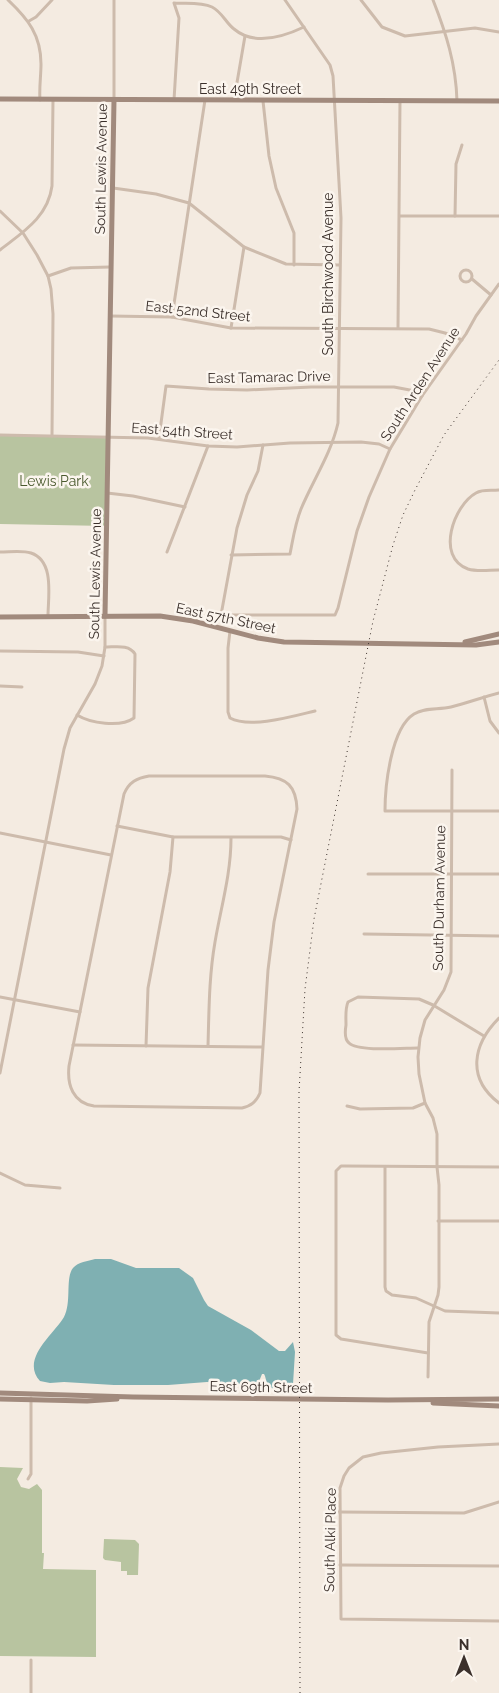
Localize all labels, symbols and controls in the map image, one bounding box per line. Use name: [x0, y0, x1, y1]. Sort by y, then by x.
street label: East 49th Street: [199, 81, 301, 97]
street label: South Lewis Avenue: [92, 103, 110, 235]
street label: South Birchwood Avenue: [320, 192, 336, 356]
street label: East 52nd Street: [145, 298, 252, 324]
street label: South Arden Avenue: [377, 324, 463, 444]
street label: East Tamarac Drive: [207, 368, 331, 386]
street label: East 54th Street: [131, 419, 234, 443]
park label: Lewis Park: [19, 473, 89, 489]
street label: South Lewis Avenue: [86, 508, 104, 640]
street label: East 57th Street: [175, 600, 278, 636]
street label: South Durham Avenue: [430, 825, 448, 971]
street label: East 69th Street: [209, 1378, 313, 1396]
street label: South Alki Place: [321, 1488, 339, 1592]
north arrow: [439, 1633, 489, 1683]
text: N: [459, 1637, 469, 1653]

